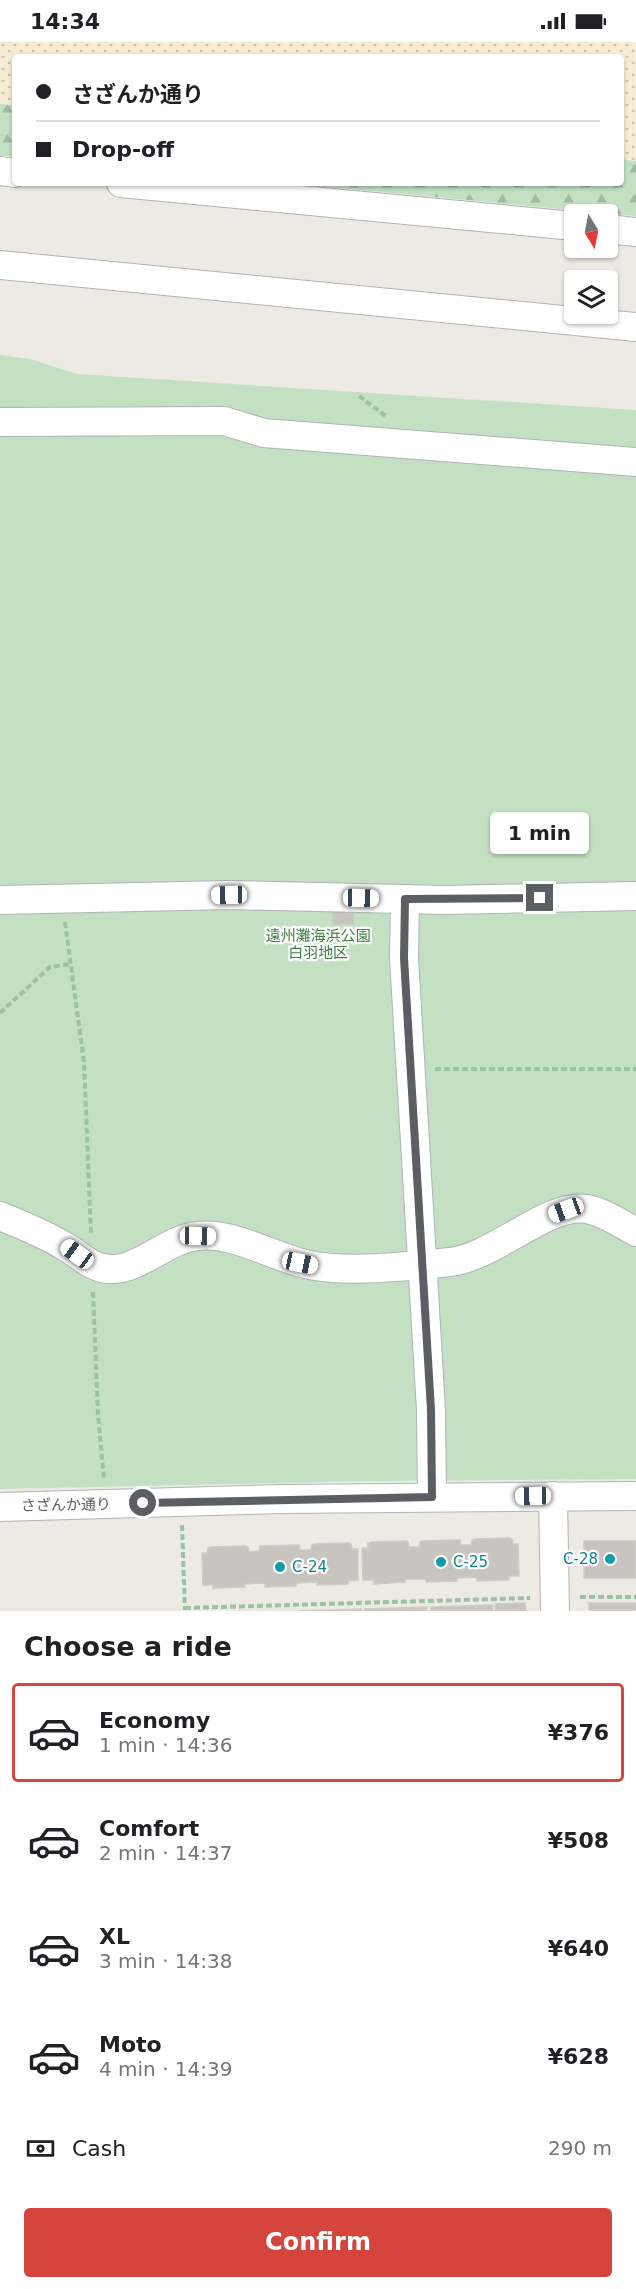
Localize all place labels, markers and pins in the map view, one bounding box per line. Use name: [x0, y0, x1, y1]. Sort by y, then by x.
place label: C-28: [563, 1550, 598, 1568]
marker: C-28: [603, 1552, 617, 1566]
place label: C-25: [453, 1553, 488, 1571]
marker: C-25: [434, 1555, 448, 1569]
place label: C-24: [292, 1558, 327, 1576]
marker: C-24: [273, 1560, 287, 1574]

